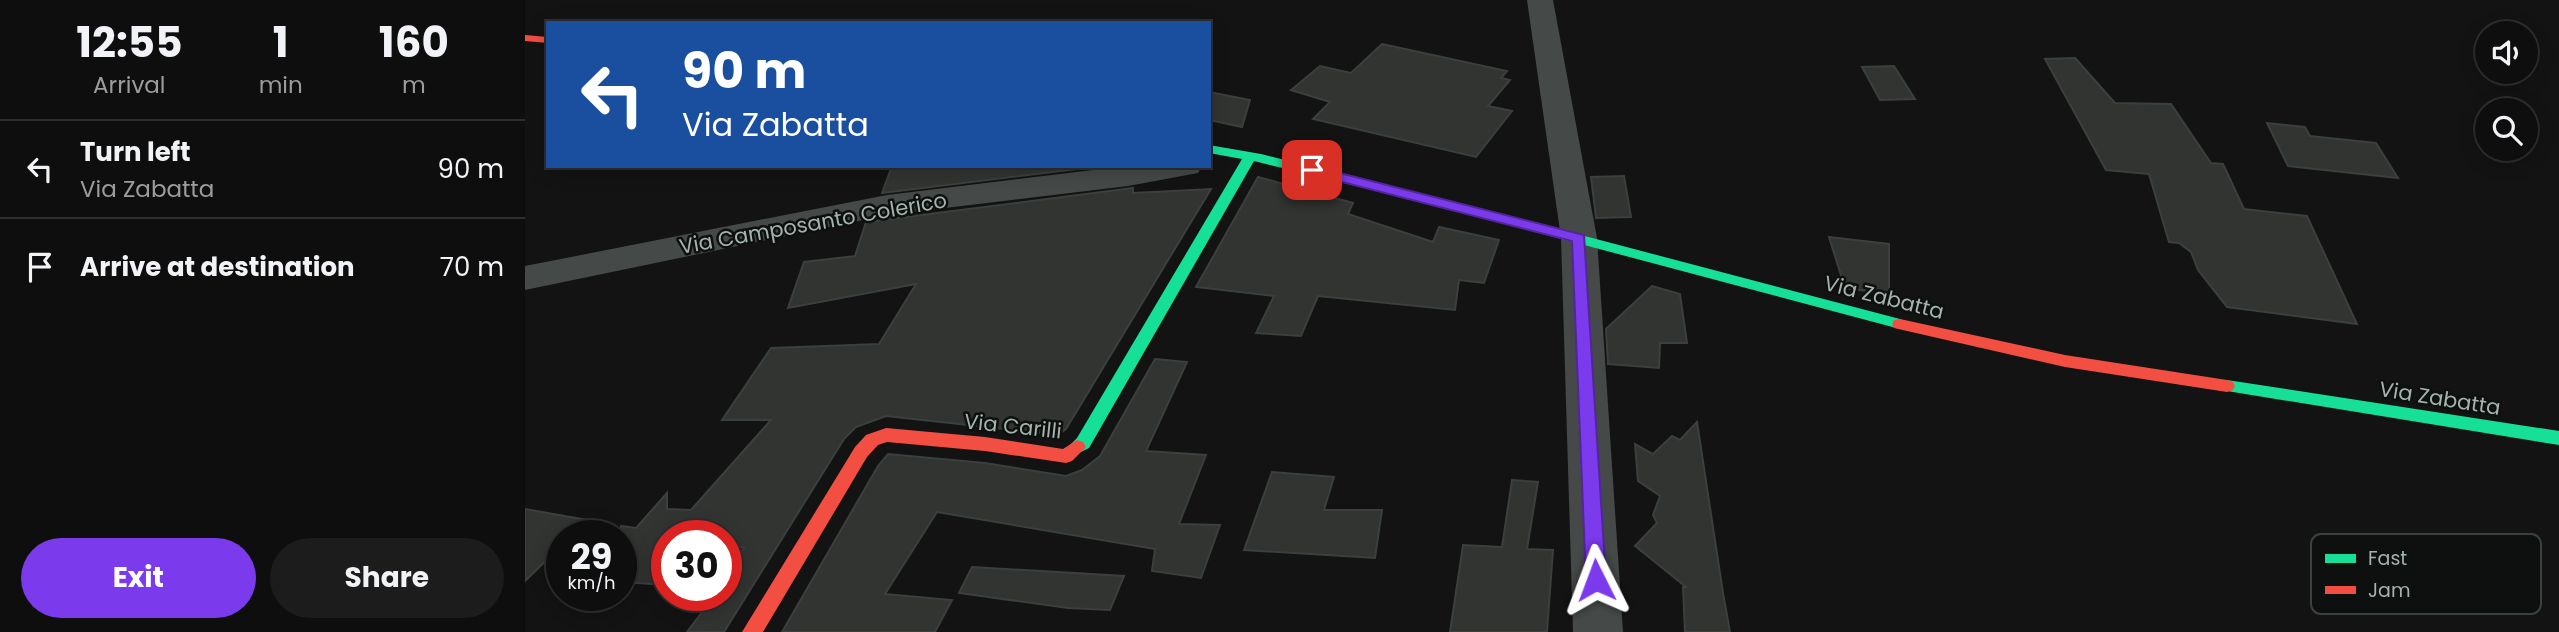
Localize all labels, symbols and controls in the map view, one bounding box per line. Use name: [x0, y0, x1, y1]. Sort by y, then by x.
text: 12:55: [76, 13, 182, 72]
text: 1: [273, 13, 289, 72]
text: 160: [379, 13, 449, 72]
map controls: [2475, 21, 2538, 161]
button: sound: [2475, 21, 2538, 84]
text: 90 m: [682, 37, 806, 105]
icon: left: [567, 49, 658, 140]
text: Arrival: [93, 69, 166, 101]
text: min: [259, 69, 303, 101]
text: m: [402, 69, 426, 101]
button: search: [2475, 98, 2538, 161]
text: Via Zabatta: [682, 102, 869, 147]
text: Turn left: [80, 134, 191, 170]
pin: [1282, 140, 1342, 200]
icon: left: [21, 150, 59, 188]
text: 90 m: [438, 151, 504, 187]
icon: arrive: [1293, 151, 1331, 189]
text: Via Zabatta: [80, 173, 214, 205]
street label: Via Camposanto Colerico: [677, 185, 949, 261]
icon: arrive: [21, 248, 59, 286]
text: Arrive at destination: [80, 249, 355, 285]
text: 70 m: [440, 249, 504, 285]
street label: Via Zabatta: [1821, 268, 1947, 326]
street label: Via Zabatta: [2377, 374, 2503, 422]
street label: Via Carilli: [963, 406, 1063, 446]
speed limit sign: 30: [651, 520, 742, 611]
text: 29: [571, 532, 612, 581]
legend: [2311, 534, 2541, 614]
button: Exit: [21, 538, 256, 618]
button: Share: [270, 538, 504, 618]
position arrow: [1559, 543, 1633, 617]
text: Fast: [2368, 545, 2407, 572]
text: km/h: [568, 570, 615, 595]
text: Jam: [2368, 577, 2410, 604]

